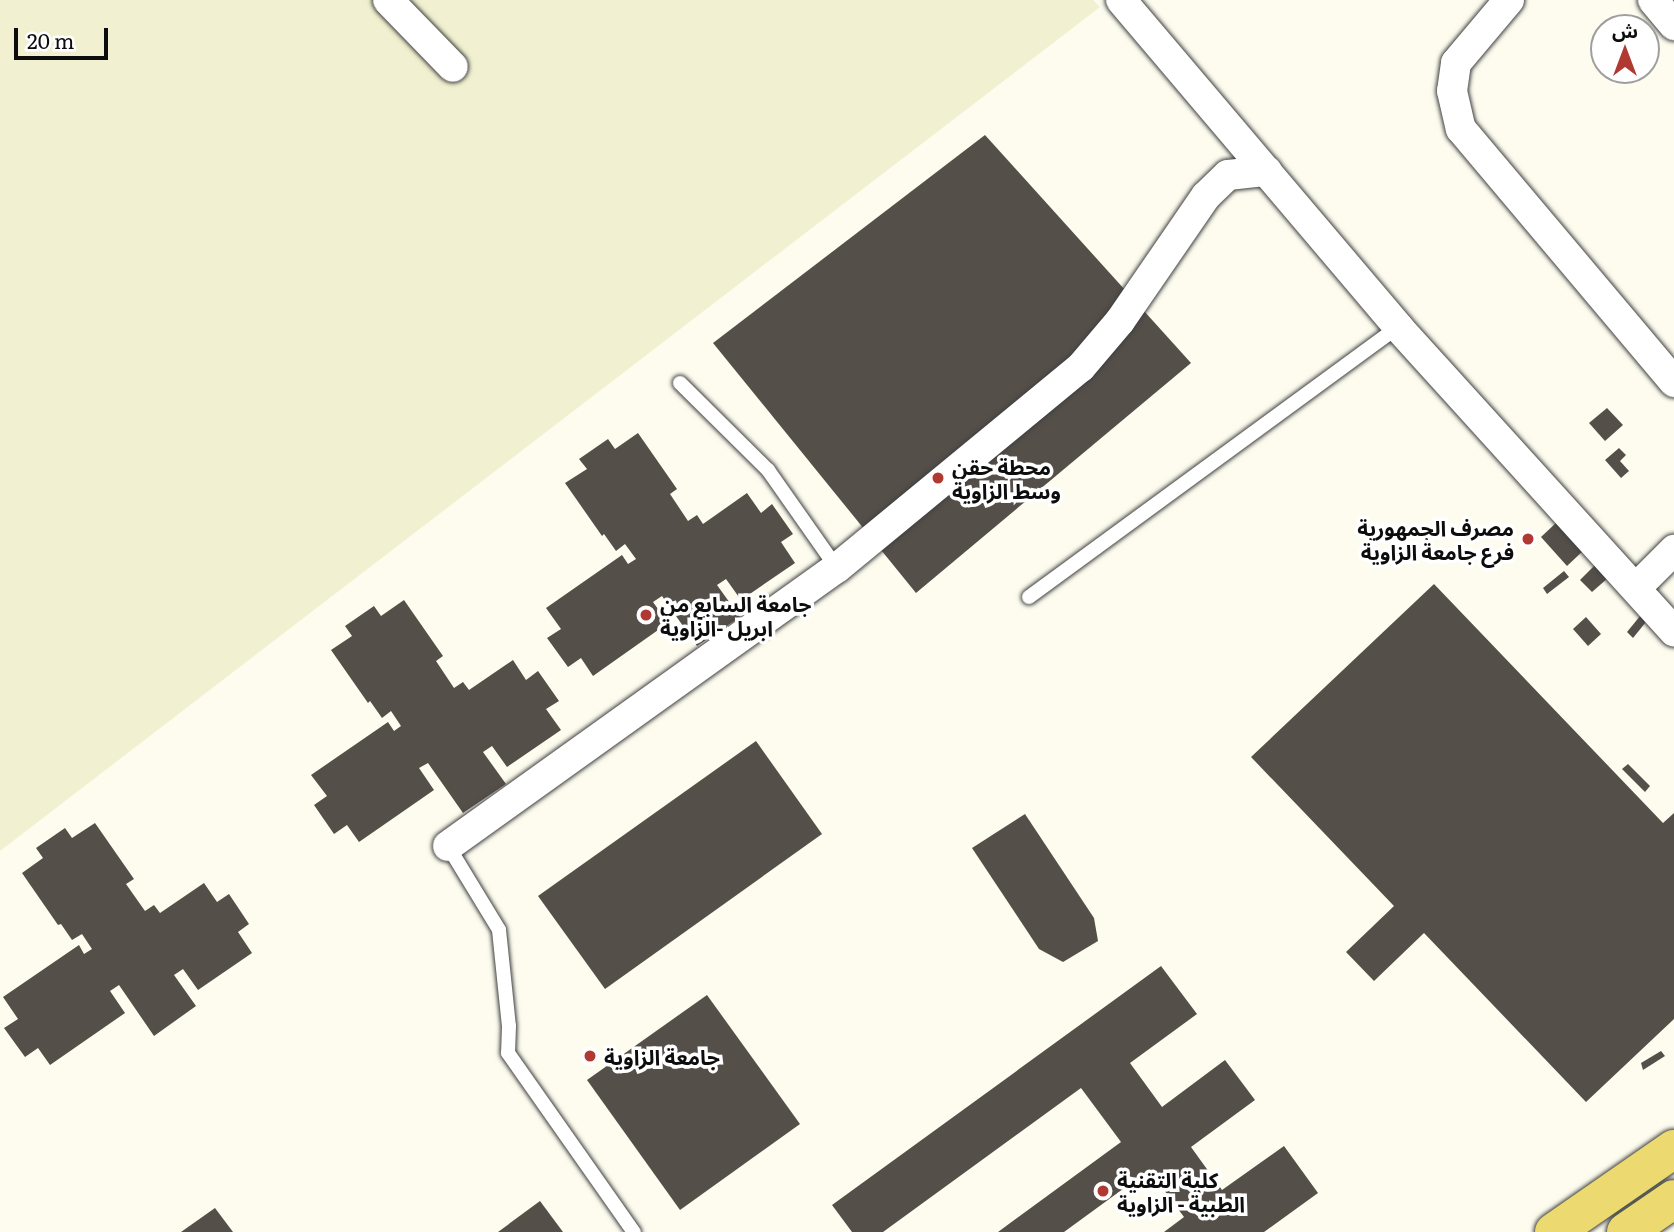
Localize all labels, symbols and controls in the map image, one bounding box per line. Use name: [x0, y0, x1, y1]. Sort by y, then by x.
scale bar: [18, 14, 112, 58]
north arrow: [1590, 14, 1660, 84]
text: ش: [1612, 16, 1638, 44]
text: 20 m: [27, 24, 74, 55]
place label: محطة حقن وسط الزاوية: [952, 453, 1061, 503]
marker: محطة حقن وسط الزاوية: [930, 470, 946, 486]
place label: مصرف الجمهورية فرع جامعة الزاوية: [1357, 514, 1514, 564]
marker: مصرف الجمهورية فرع جامعة الزاوية: [1520, 531, 1536, 547]
place label: جامعة السابع من ابريل -الزاوية: [660, 590, 812, 640]
marker: جامعة السابع من ابريل -الزاوية: [638, 607, 654, 623]
place label: جامعة الزاوية: [604, 1043, 720, 1069]
marker: جامعة الزاوية: [582, 1048, 598, 1064]
place label: كلية التقنية الطبية - الزاوية: [1117, 1166, 1245, 1216]
marker: كلية التقنية الطبية - الزاوية: [1095, 1183, 1111, 1199]

